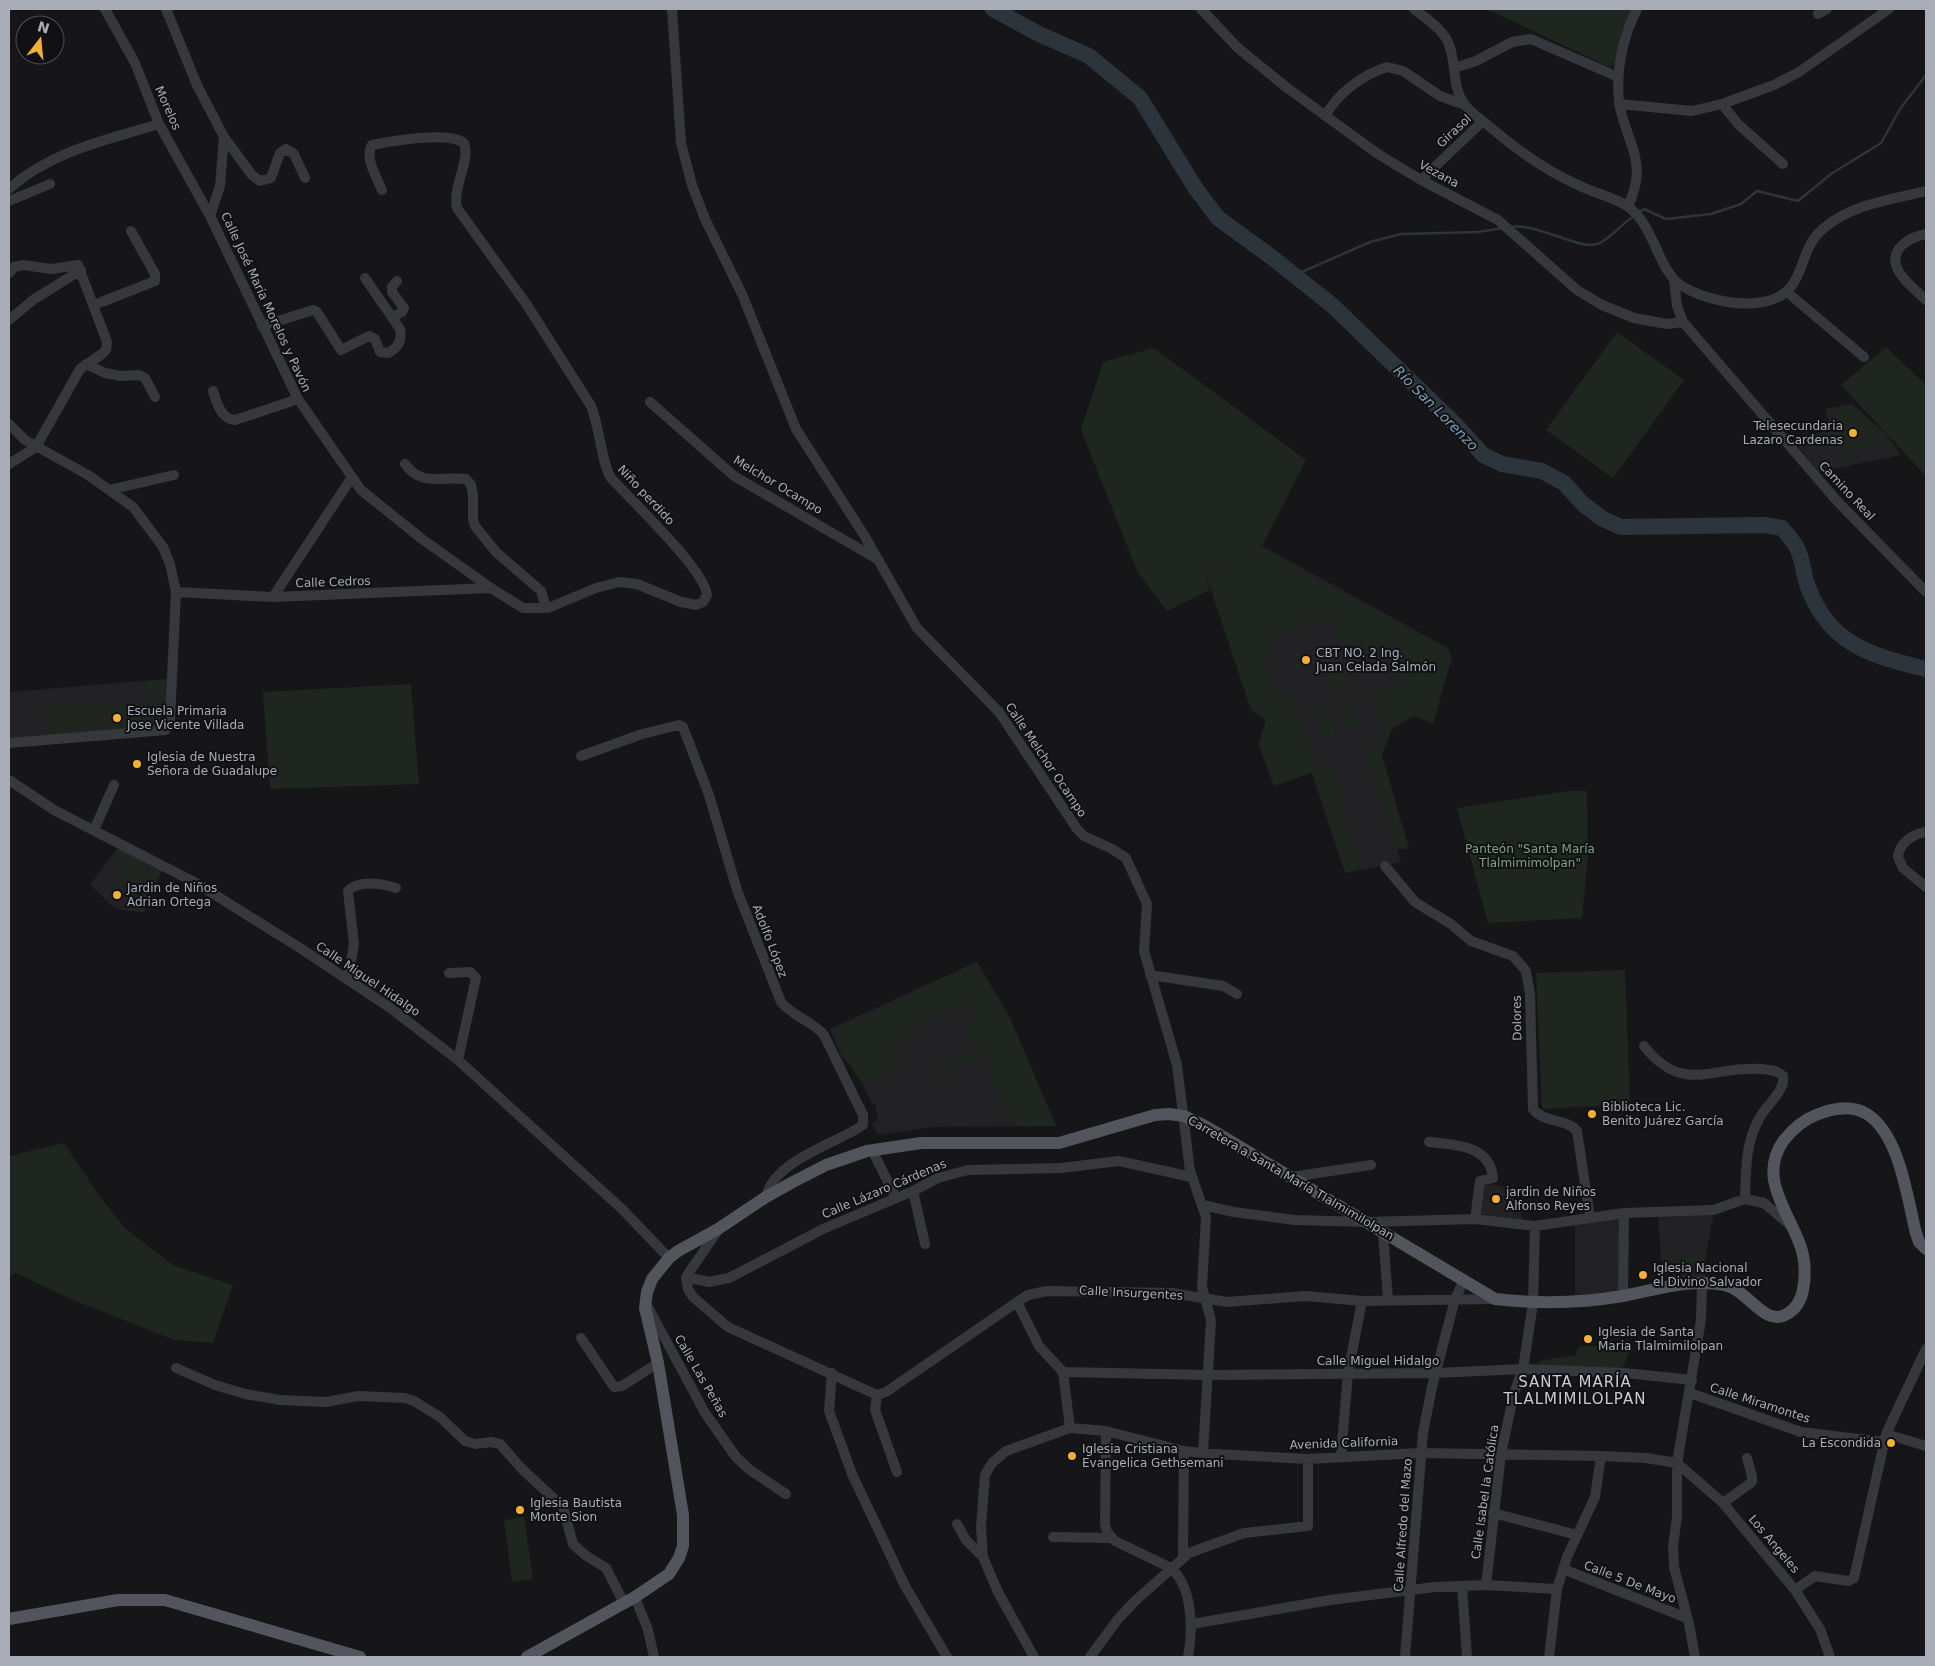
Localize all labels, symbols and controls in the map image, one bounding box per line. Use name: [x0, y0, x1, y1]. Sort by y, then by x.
north arrow: [15, 15, 65, 65]
text: N: [36, 18, 51, 37]
street label: Morelos: [152, 84, 184, 132]
street label: Girasol: [1434, 112, 1474, 150]
street label: Vezana: [1417, 158, 1461, 190]
street label: Calle José María Morelos y Pavón: [218, 210, 314, 394]
water label: Río San Lorenzo: [1390, 362, 1482, 454]
place label: Telesecundaria Lazaro Cardenas: [1743, 419, 1843, 447]
marker: Telesecundaria Lazaro Cardenas: [1847, 427, 1859, 439]
street label: Melchor Ocampo: [731, 453, 825, 517]
street label: Camino Real: [1816, 459, 1878, 523]
street label: Niño perdido: [615, 462, 677, 528]
street label: Calle Cedros: [295, 574, 371, 590]
place label: CBT NO. 2 Ing. Juan Celada Salmón: [1315, 646, 1436, 674]
marker: CBT NO. 2 Ing. Juan Celada Salmón: [1300, 654, 1312, 666]
street label: Calle Melchor Ocampo: [1002, 700, 1090, 820]
place label: Escuela Primaria Jose Vicente Villada: [126, 704, 244, 732]
marker: Escuela Primaria Jose Vicente Villada: [111, 712, 123, 724]
place label: Iglesia de Nuestra Señora de Guadalupe: [147, 750, 277, 778]
marker: Iglesia de Nuestra Señora de Guadalupe: [131, 758, 143, 770]
park label: Panteón "Santa María Tlalmimimolpan": [1465, 842, 1595, 870]
place label: Jardin de Niños Adrian Ortega: [126, 881, 217, 909]
marker: Jardin de Niños Adrian Ortega: [111, 889, 123, 901]
street label: Adolfo López: [750, 903, 790, 979]
street label: Calle Miguel Hidalgo: [313, 939, 423, 1019]
street label: Dolores: [1510, 995, 1524, 1041]
place label: Biblioteca Lic. Benito Juárez García: [1602, 1100, 1724, 1128]
marker: Biblioteca Lic. Benito Juárez García: [1586, 1108, 1598, 1120]
street label: Carretera a Santa María Tlalmimilolpan: [1186, 1113, 1396, 1243]
street label: Calle Lázaro Cárdenas: [820, 1156, 948, 1222]
place label: jardin de Niños Alfonso Reyes: [1505, 1185, 1596, 1213]
marker: jardin de Niños Alfonso Reyes: [1490, 1193, 1502, 1205]
place label: Iglesia Nacional el Divino Salvador: [1653, 1261, 1762, 1289]
marker: Iglesia Nacional el Divino Salvador: [1637, 1269, 1649, 1281]
street label: Calle Insurgentes: [1079, 1283, 1183, 1303]
place label: Iglesia de Santa Maria Tlalmimilolpan: [1598, 1325, 1723, 1353]
street label: Calle Las Peñas: [672, 1332, 730, 1420]
marker: Iglesia de Santa Maria Tlalmimilolpan: [1582, 1333, 1594, 1345]
street label: Calle Miguel Hidalgo: [1317, 1354, 1439, 1368]
district label: SANTA MARÍA TLALMIMILOLPAN: [1503, 1372, 1646, 1408]
street label: Calle Miramontes: [1708, 1380, 1812, 1426]
street label: Calle Isabel la Católica: [1469, 1424, 1501, 1560]
street label: Avenida California: [1289, 1434, 1399, 1452]
place label: La Escondida: [1802, 1436, 1881, 1450]
marker: La Escondida: [1885, 1437, 1897, 1449]
place label: Iglesia Cristiana Evangelica Gethsemani: [1082, 1442, 1224, 1470]
marker: Iglesia Cristiana Evangelica Gethsemani: [1066, 1450, 1078, 1462]
street label: Calle Alfredo del Mazo: [1391, 1458, 1415, 1592]
place label: Iglesia Bautista Monte Sion: [530, 1496, 622, 1524]
marker: Iglesia Bautista Monte Sion: [514, 1504, 526, 1516]
street label: Los Angeles: [1746, 1512, 1802, 1576]
street label: Calle 5 De Mayo: [1582, 1558, 1678, 1606]

